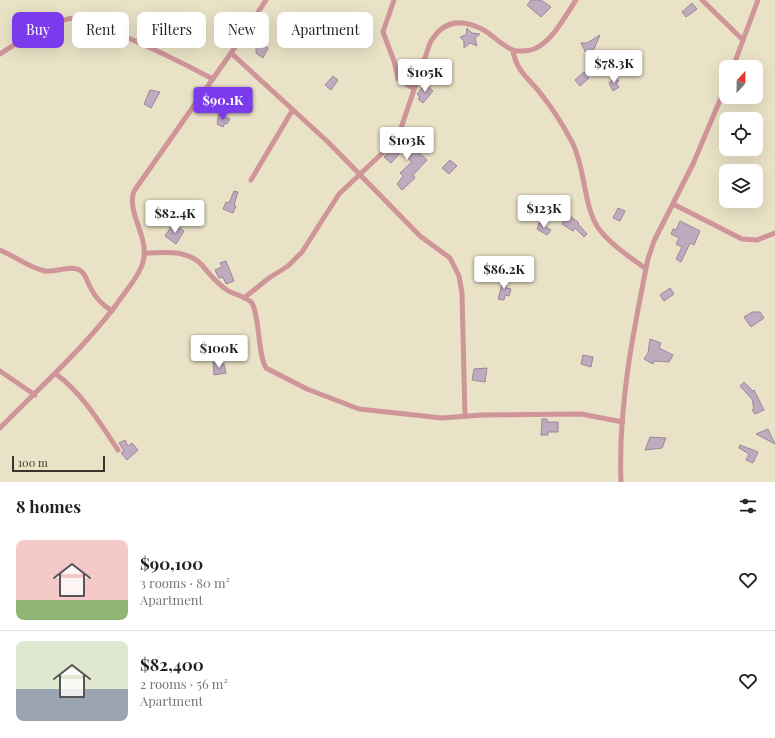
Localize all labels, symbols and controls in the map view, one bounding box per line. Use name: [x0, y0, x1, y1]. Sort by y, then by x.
chip: Buy: [12, 12, 64, 48]
chip: Rent: [72, 12, 129, 48]
chip: Filters: [137, 12, 206, 48]
chip: New: [214, 12, 269, 48]
chip: Apartment: [277, 12, 373, 48]
pin: $78.3K: [581, 50, 647, 84]
text: $78.3K: [594, 54, 634, 71]
pin: $105K: [397, 59, 453, 93]
north arrow: [719, 60, 763, 104]
map controls: [719, 60, 763, 208]
text: $105K: [407, 63, 443, 80]
pin: $90.1K: [190, 87, 256, 121]
text: $90.1K: [203, 91, 243, 108]
button: locate: [719, 112, 763, 156]
pin: $103K: [379, 127, 435, 161]
text: $103K: [389, 131, 425, 148]
button: layers: [719, 164, 763, 208]
pin: $123K: [516, 195, 572, 229]
text: $123K: [527, 199, 561, 216]
pin: $82.4K: [142, 200, 208, 234]
text: $82.4K: [154, 204, 196, 221]
pin: $86.2K: [471, 256, 537, 290]
text: $86.2K: [483, 260, 525, 277]
pin: $100K: [191, 335, 247, 369]
text: $100K: [200, 339, 238, 356]
scale bar: [12, 454, 105, 473]
text: 100 m: [18, 455, 48, 470]
text: 8 homes: [16, 495, 81, 517]
icon: filters: [737, 495, 759, 517]
text: $90,100: [140, 552, 203, 574]
icon: home: [48, 556, 96, 604]
icon: heart: [737, 569, 759, 591]
text: 3 rooms · 80 m²: [140, 574, 230, 591]
text: Apartment: [140, 591, 203, 608]
text: $82,400: [140, 653, 204, 675]
icon: home: [48, 657, 96, 705]
icon: heart: [737, 670, 759, 692]
text: 2 rooms · 56 m²: [140, 675, 228, 692]
text: Apartment: [140, 692, 203, 709]

